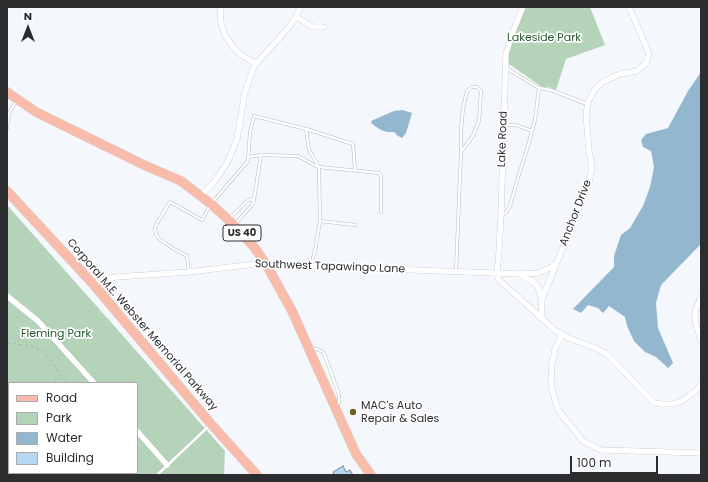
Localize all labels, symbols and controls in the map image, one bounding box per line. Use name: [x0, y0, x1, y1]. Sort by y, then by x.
north arrow: [8, 8, 48, 48]
text: N: [24, 8, 32, 24]
park label: Lakeside Park: [507, 31, 581, 45]
street label: Lake Road: [495, 111, 511, 167]
street label: Anchor Drive: [557, 178, 595, 248]
road number: US 40: [223, 225, 261, 241]
street label: Corporal M.E. Webster Memorial Parkway: [64, 236, 220, 414]
street label: Southwest Tapawingo Lane: [255, 258, 405, 276]
park label: Fleming Park: [21, 327, 91, 341]
legend: [8, 382, 138, 474]
text: Road: [46, 389, 77, 406]
place label: MAC's Auto Repair & Sales: [361, 399, 439, 425]
marker: MAC's Auto Repair & Sales: [348, 407, 358, 417]
text: Park: [46, 409, 72, 426]
text: Water: [46, 429, 82, 446]
scale bar: [572, 448, 660, 474]
text: Building: [46, 449, 94, 466]
text: 100 m: [577, 454, 611, 471]

